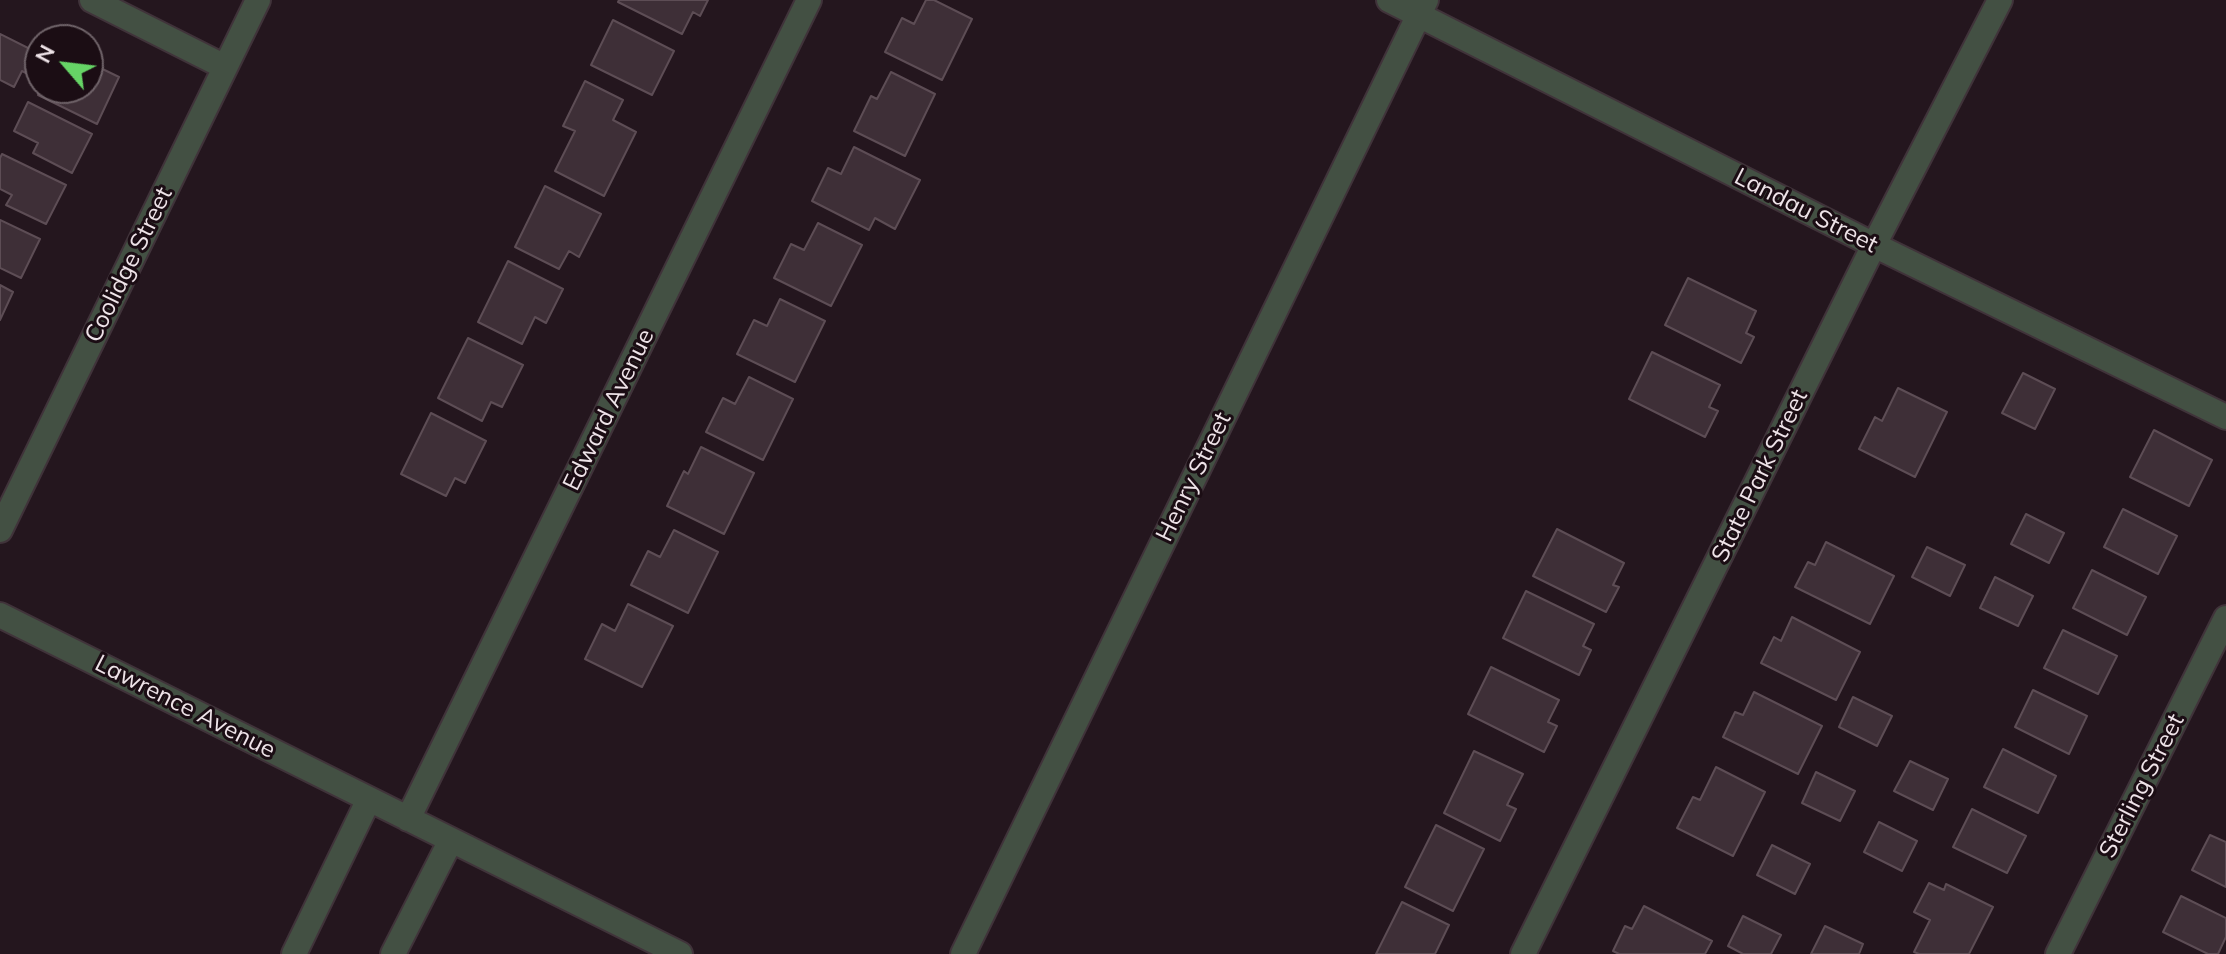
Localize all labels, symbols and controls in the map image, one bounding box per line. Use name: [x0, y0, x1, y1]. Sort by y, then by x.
north arrow: [24, 24, 104, 104]
text: N: [28, 40, 61, 68]
street label: Landau Street: [1730, 163, 1882, 259]
street label: Coolidge Street: [79, 183, 179, 347]
street label: Edward Avenue: [557, 324, 661, 496]
street label: State Park Street: [1706, 385, 1814, 567]
street label: Henry Street: [1150, 408, 1238, 546]
street label: Lawrence Avenue: [90, 649, 280, 765]
street label: Sterling Street: [2093, 709, 2191, 863]

